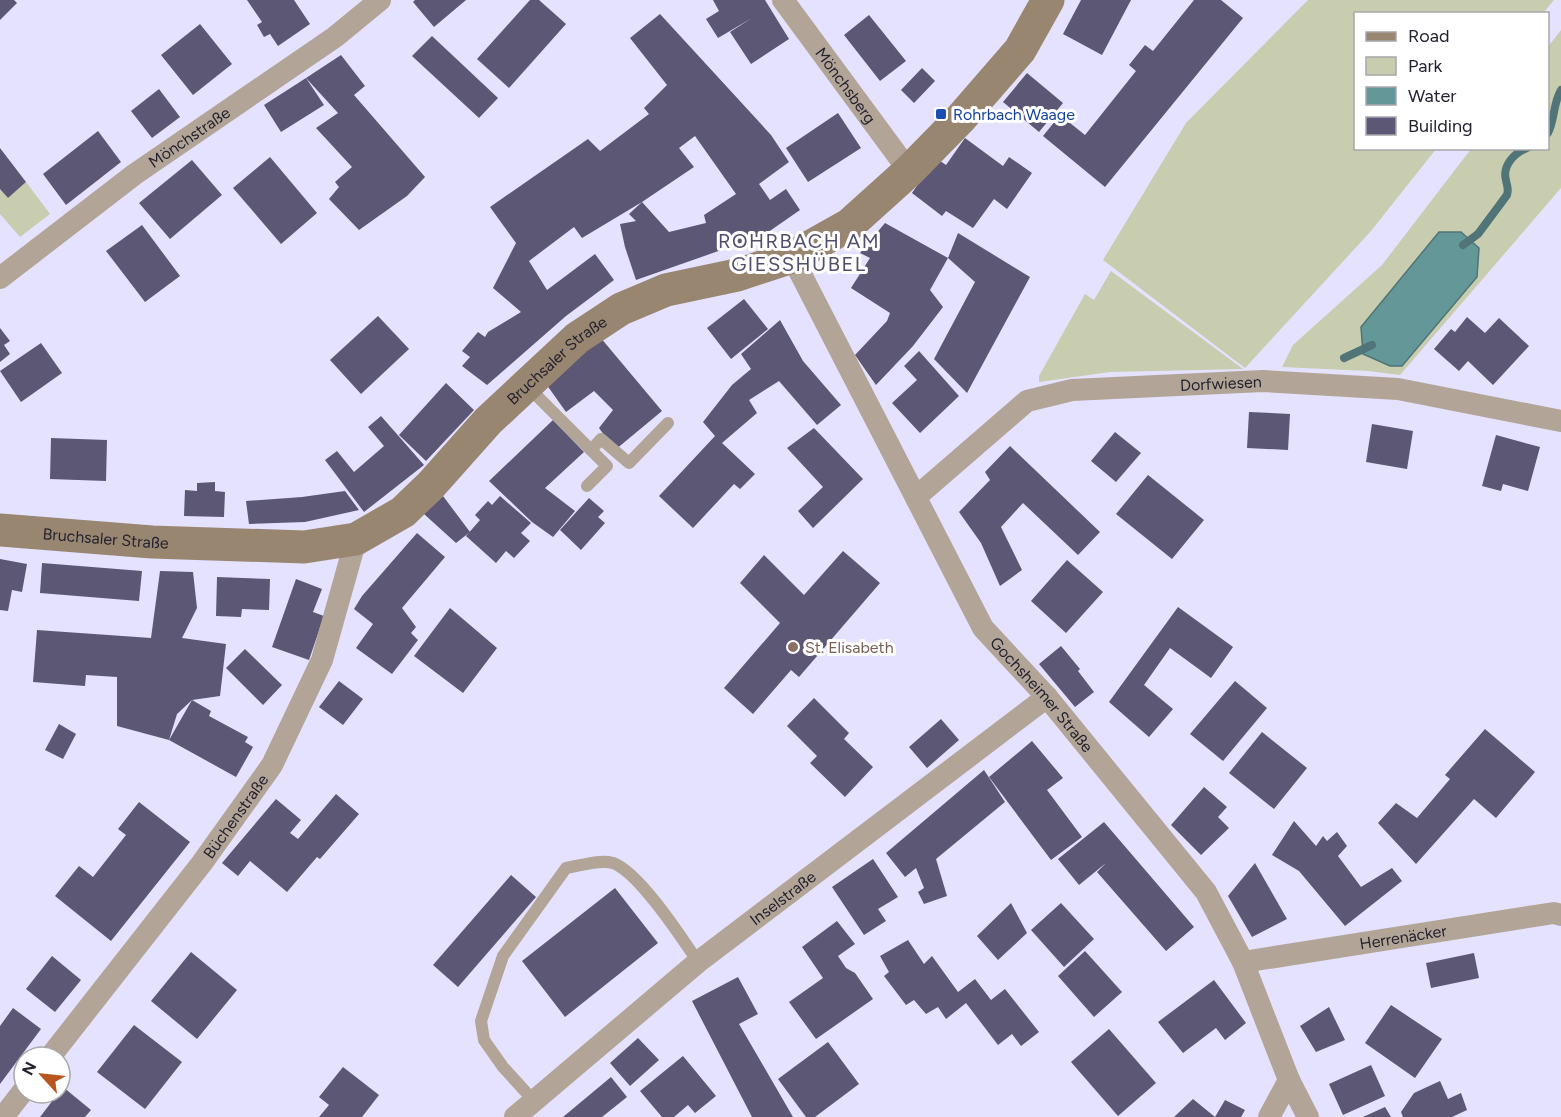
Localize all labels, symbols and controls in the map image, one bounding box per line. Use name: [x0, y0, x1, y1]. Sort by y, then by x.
legend: [1354, 12, 1549, 150]
text: Road: [1408, 25, 1449, 47]
street label: Mönchsberg: [811, 44, 880, 127]
text: Park: [1408, 55, 1443, 77]
text: Water: [1408, 85, 1456, 107]
street label: Mönchstraße: [145, 103, 234, 172]
place label: Rohrbach Waage: [953, 105, 1075, 124]
marker: Rohrbach Waage: [934, 107, 948, 121]
text: Building: [1408, 115, 1473, 137]
district label: ROHRBACH AM GIESSHÜBEL: [718, 229, 880, 276]
street label: Bruchsaler Straße: [503, 312, 611, 409]
street label: Dorfwiesen: [1179, 372, 1262, 395]
street label: Bruchsaler Straße: [42, 524, 169, 553]
street label: Gochsheimer Straße: [986, 633, 1097, 756]
place label: St. Elisabeth: [805, 638, 894, 657]
marker: St. Elisabeth: [786, 640, 800, 654]
street label: Büchenstraße: [199, 770, 272, 862]
street label: Inselstraße: [746, 867, 820, 929]
street label: Herrenäcker: [1358, 921, 1449, 954]
north arrow: [12, 1045, 72, 1105]
text: N: [18, 1059, 40, 1078]

